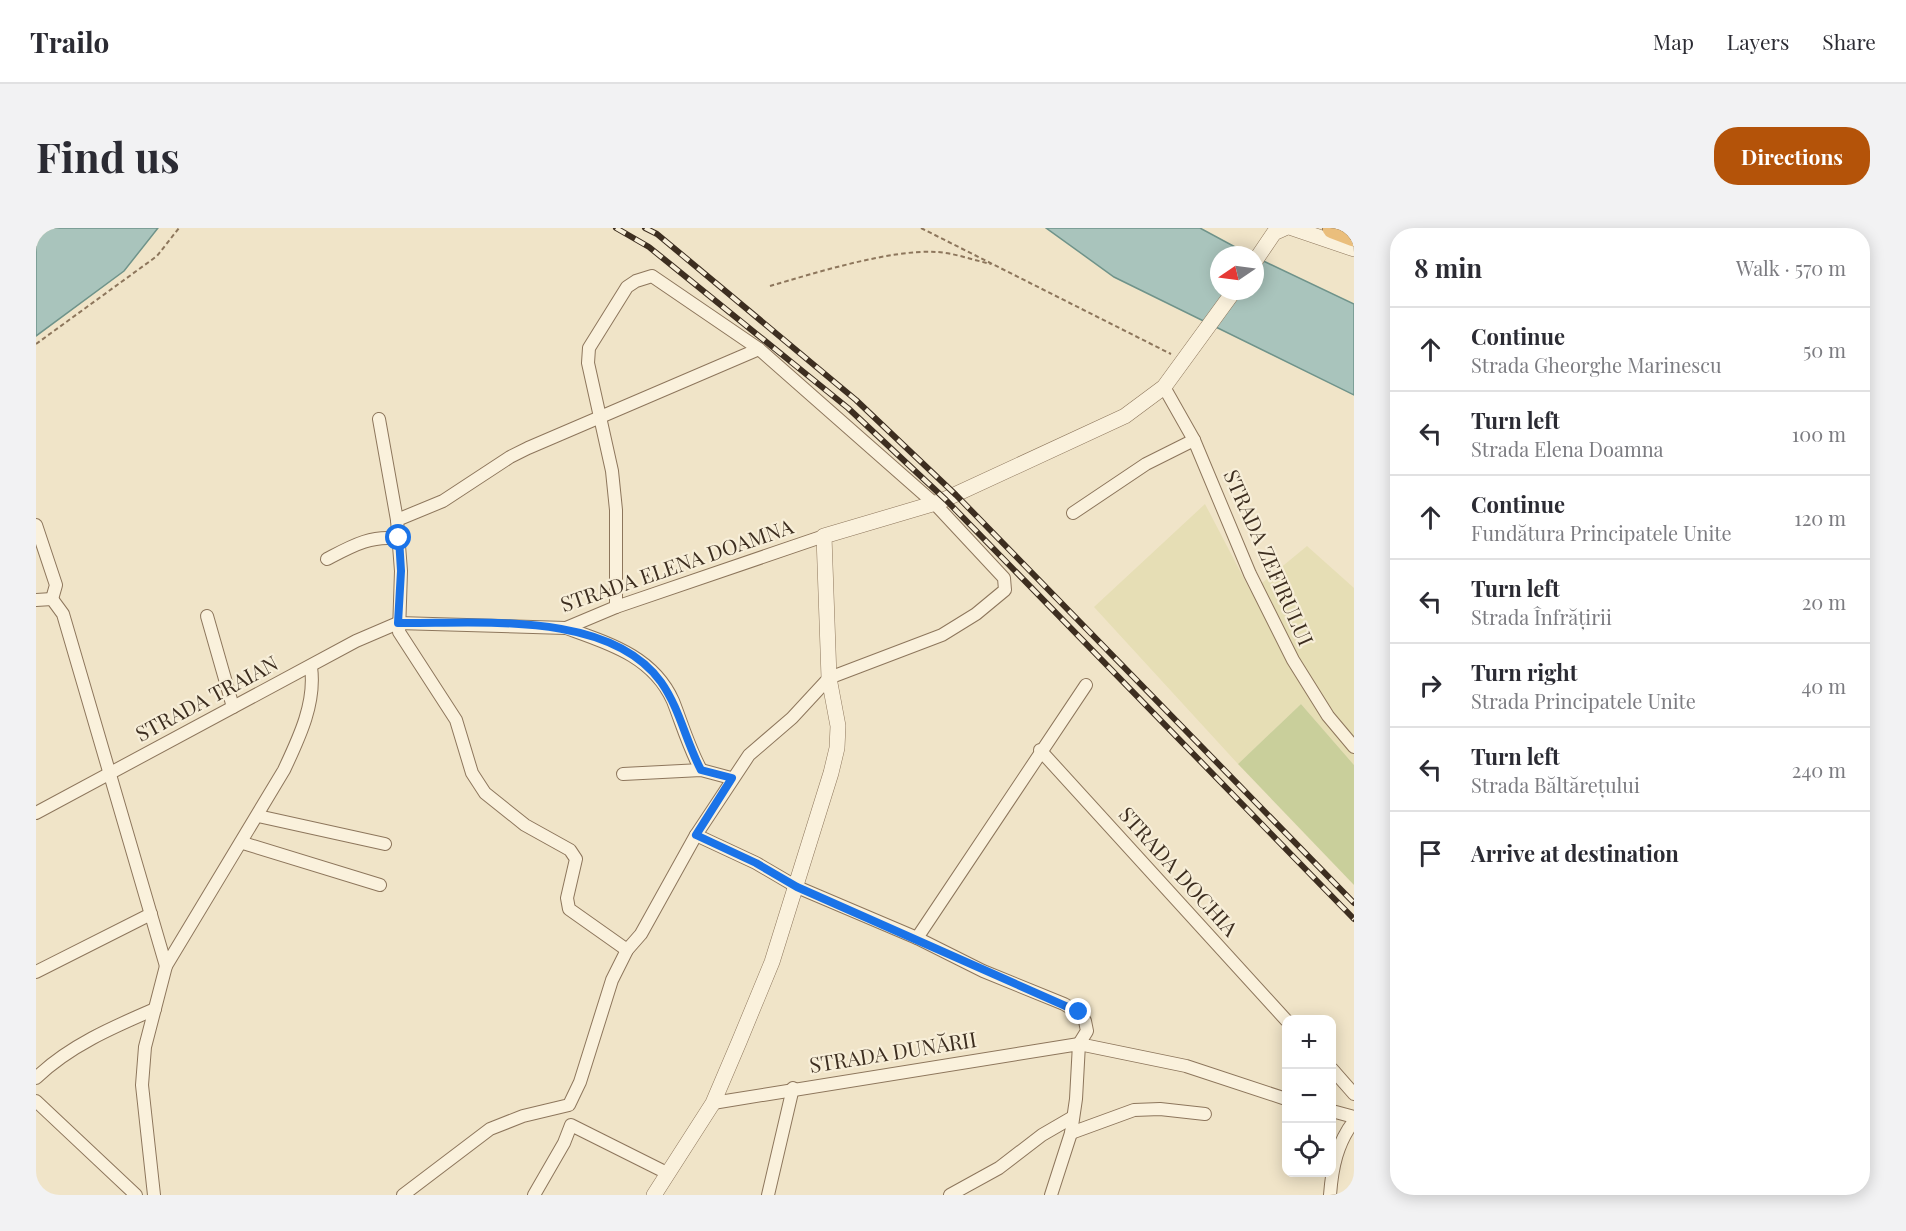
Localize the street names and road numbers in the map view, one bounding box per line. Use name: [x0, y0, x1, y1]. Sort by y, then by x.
street label: STRADA ZEFIRULUI: [1218, 465, 1321, 650]
street label: STRADA ELENA DOAMNA: [556, 511, 797, 617]
street label: STRADA TRAIAN: [130, 648, 282, 747]
street label: STRADA DOCHIA: [1114, 800, 1246, 942]
street label: STRADA DUNĂRII: [807, 1024, 978, 1078]

